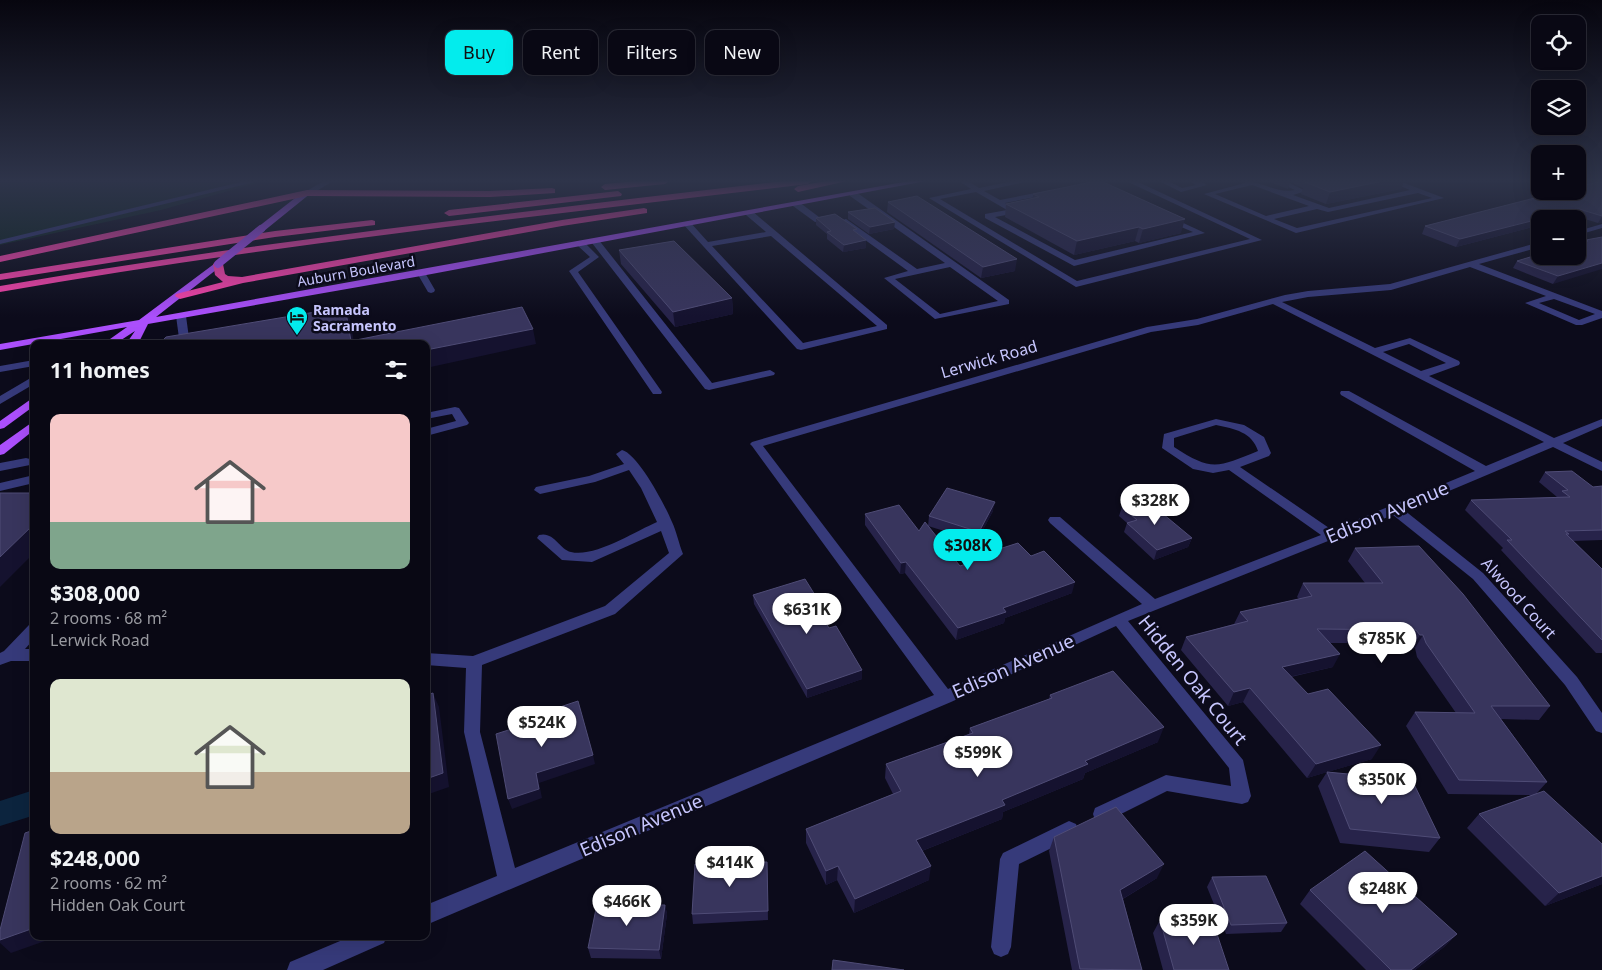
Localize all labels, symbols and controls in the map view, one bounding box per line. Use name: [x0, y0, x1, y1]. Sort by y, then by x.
map controls: [1531, 15, 1586, 265]
button: locate: [1531, 15, 1586, 70]
chip: Buy: [445, 30, 513, 75]
chip: Rent: [523, 30, 598, 75]
chip: Filters: [608, 30, 695, 75]
chip: New: [705, 30, 779, 75]
button: layers: [1531, 80, 1586, 135]
button: +: [1531, 145, 1586, 200]
button: −: [1531, 210, 1586, 265]
street label: Auburn Boulevard: [296, 251, 416, 291]
place label: Ramada Sacramento: [313, 300, 397, 335]
hotel icon: Ramada Sacramento: [285, 305, 309, 336]
street label: Lerwick Road: [938, 335, 1040, 383]
text: 11 homes: [50, 356, 150, 384]
icon: filters: [382, 356, 410, 384]
icon: home: [185, 447, 275, 537]
street label: Edison Avenue: [1322, 474, 1452, 550]
pin: $328K: [1120, 484, 1190, 526]
text: $328K: [1131, 489, 1179, 511]
pin: $308K: [933, 528, 1003, 571]
text: $308K: [944, 534, 992, 556]
street label: Alwood Court: [1477, 553, 1562, 644]
text: $308,000: [50, 579, 140, 607]
pin: $631K: [772, 592, 842, 635]
text: $631K: [783, 598, 831, 620]
text: 2 rooms · 68 m²: [50, 607, 167, 629]
street label: Hidden Oak Court: [1132, 610, 1254, 751]
pin: $785K: [1347, 622, 1417, 664]
street label: Edison Avenue: [948, 627, 1078, 705]
text: $785K: [1358, 627, 1406, 649]
text: Lerwick Road: [50, 629, 150, 651]
pin: $524K: [507, 706, 577, 748]
text: $524K: [518, 711, 566, 733]
icon: home: [185, 712, 275, 802]
pin: $599K: [943, 736, 1013, 778]
text: $599K: [954, 741, 1002, 763]
pin: $350K: [1347, 762, 1417, 805]
text: $350K: [1358, 768, 1406, 790]
street label: Edison Avenue: [576, 787, 706, 863]
text: $248,000: [50, 844, 140, 872]
pin: $414K: [695, 846, 765, 888]
text: $414K: [706, 851, 754, 873]
text: 2 rooms · 62 m²: [50, 872, 167, 894]
pin: $248K: [1348, 872, 1418, 914]
text: $248K: [1359, 877, 1407, 899]
pin: $466K: [592, 884, 662, 927]
text: $466K: [603, 890, 651, 912]
text: Hidden Oak Court: [50, 894, 185, 916]
pin: $359K: [1159, 904, 1229, 946]
text: $359K: [1170, 909, 1218, 931]

